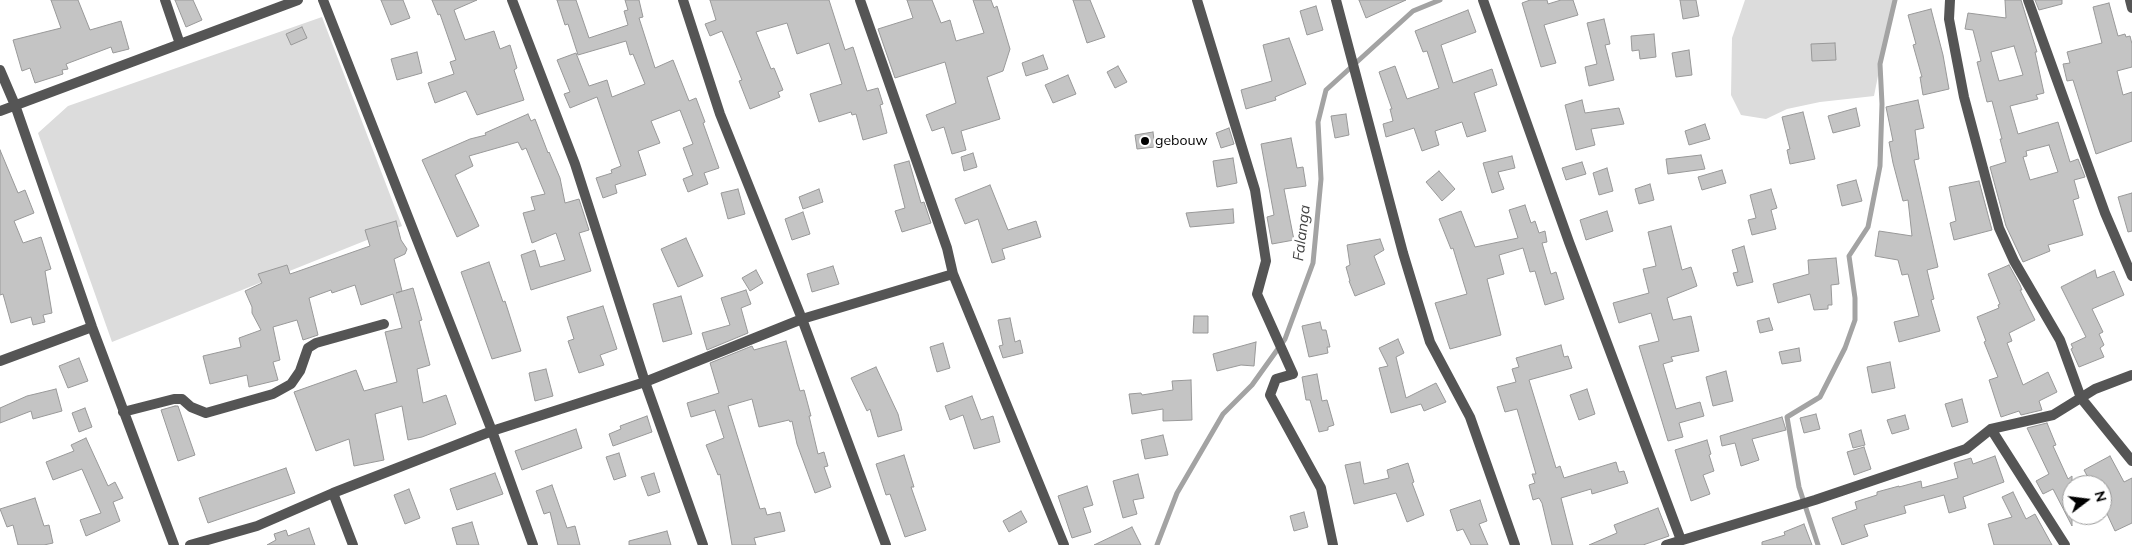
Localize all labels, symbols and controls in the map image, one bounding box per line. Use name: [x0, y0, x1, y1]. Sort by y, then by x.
place label: gebouw: [1155, 133, 1208, 149]
marker: gebouw: [1139, 135, 1151, 147]
water label: Falanga: [1290, 204, 1314, 262]
north arrow: [2062, 475, 2112, 525]
text: N: [2090, 489, 2111, 504]

